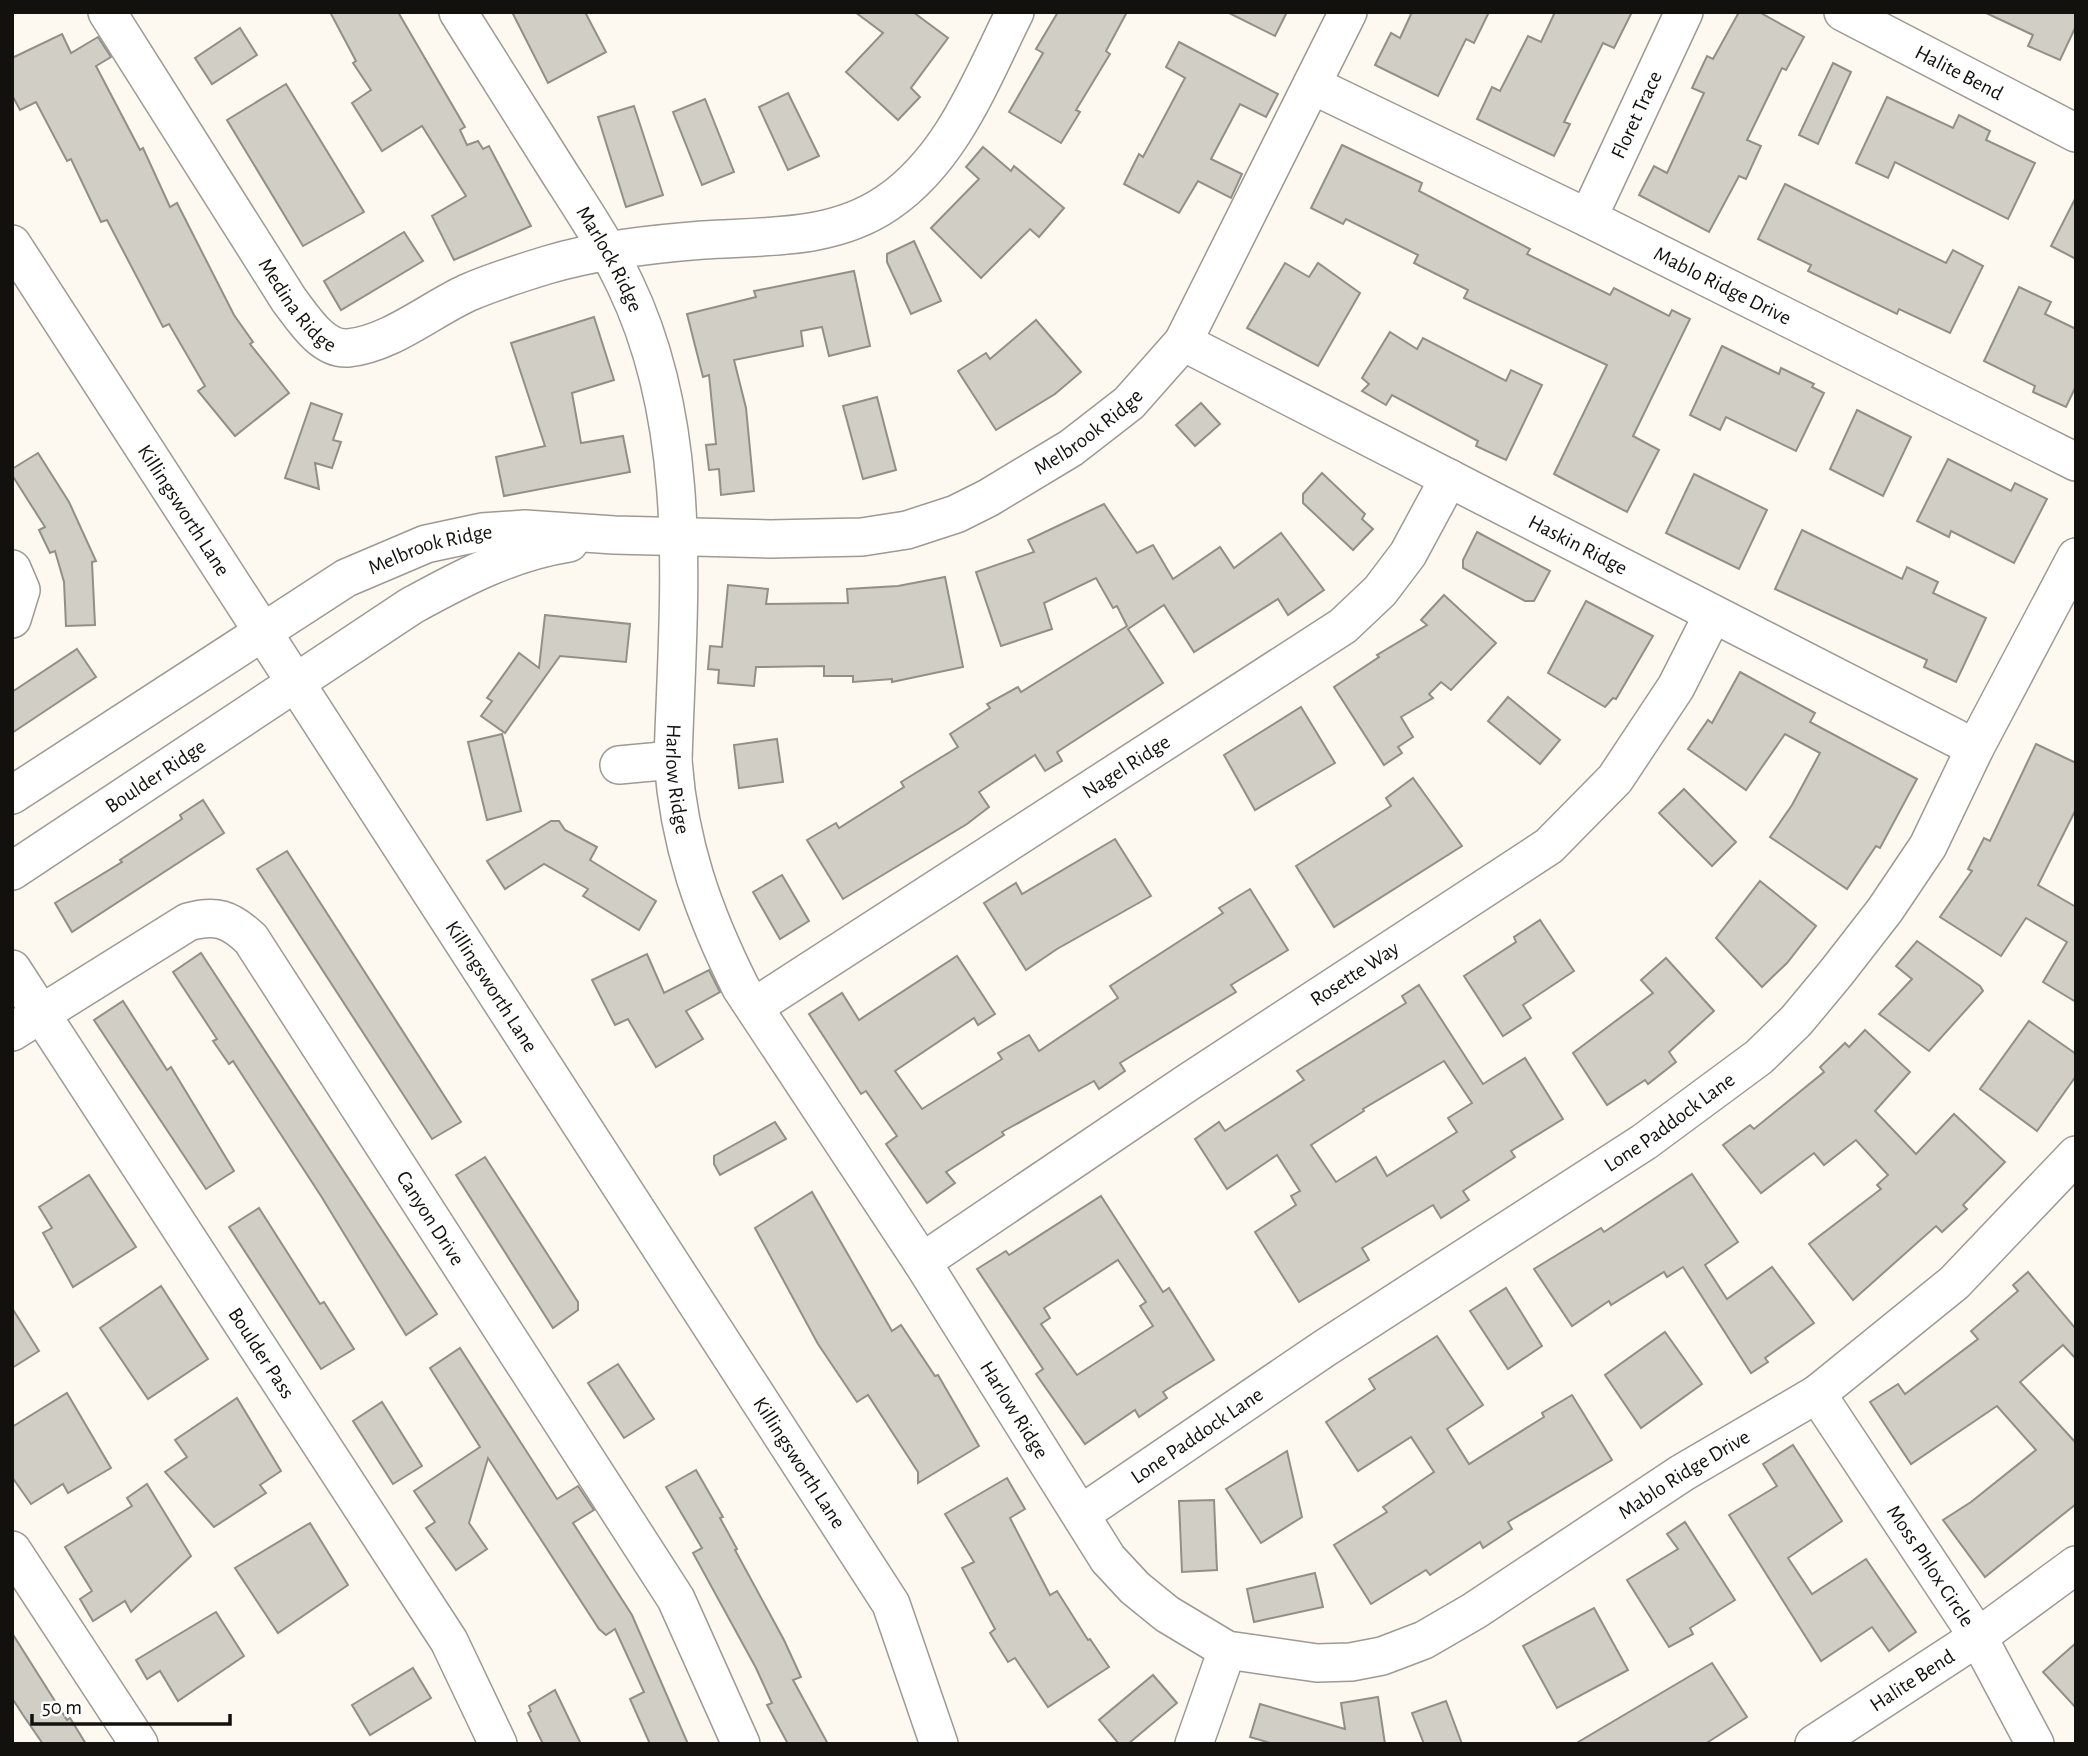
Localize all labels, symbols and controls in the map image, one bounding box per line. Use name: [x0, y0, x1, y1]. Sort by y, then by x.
street label: Halite Bend: [1912, 41, 2007, 104]
street label: Floret Trace: [1607, 68, 1666, 162]
street label: Marlock Ridge: [573, 202, 647, 315]
street label: Mablo Ridge Drive: [1651, 242, 1795, 328]
street label: Medina Ridge: [255, 254, 340, 356]
street label: Melbrook Ridge: [1030, 385, 1147, 478]
street label: Killingsworth Lane: [134, 441, 234, 580]
street label: Haskin Ridge: [1525, 511, 1631, 579]
street label: Melbrook Ridge: [365, 521, 493, 578]
street label: Harlow Ridge: [662, 724, 694, 836]
street label: Nagel Ridge: [1078, 730, 1174, 802]
street label: Boulder Ridge: [101, 735, 209, 817]
street label: Killingsworth Lane: [442, 917, 542, 1056]
street label: Rosette Way: [1307, 937, 1403, 1010]
street label: Lone Paddock Lane: [1600, 1068, 1738, 1175]
street label: Canyon Drive: [393, 1167, 469, 1269]
street label: Boulder Pass: [225, 1304, 299, 1402]
street label: Harlow Ridge: [976, 1357, 1053, 1462]
street label: Lone Paddock Lane: [1127, 1383, 1267, 1487]
street label: Killingsworth Lane: [750, 1393, 850, 1532]
street label: Mablo Ridge Drive: [1614, 1425, 1753, 1523]
street label: Moss Phlox Circle: [1883, 1501, 1978, 1630]
street label: Halite Bend: [1866, 1645, 1958, 1715]
scale bar: [32, 1682, 229, 1726]
text: 50 m: [42, 1697, 82, 1718]

